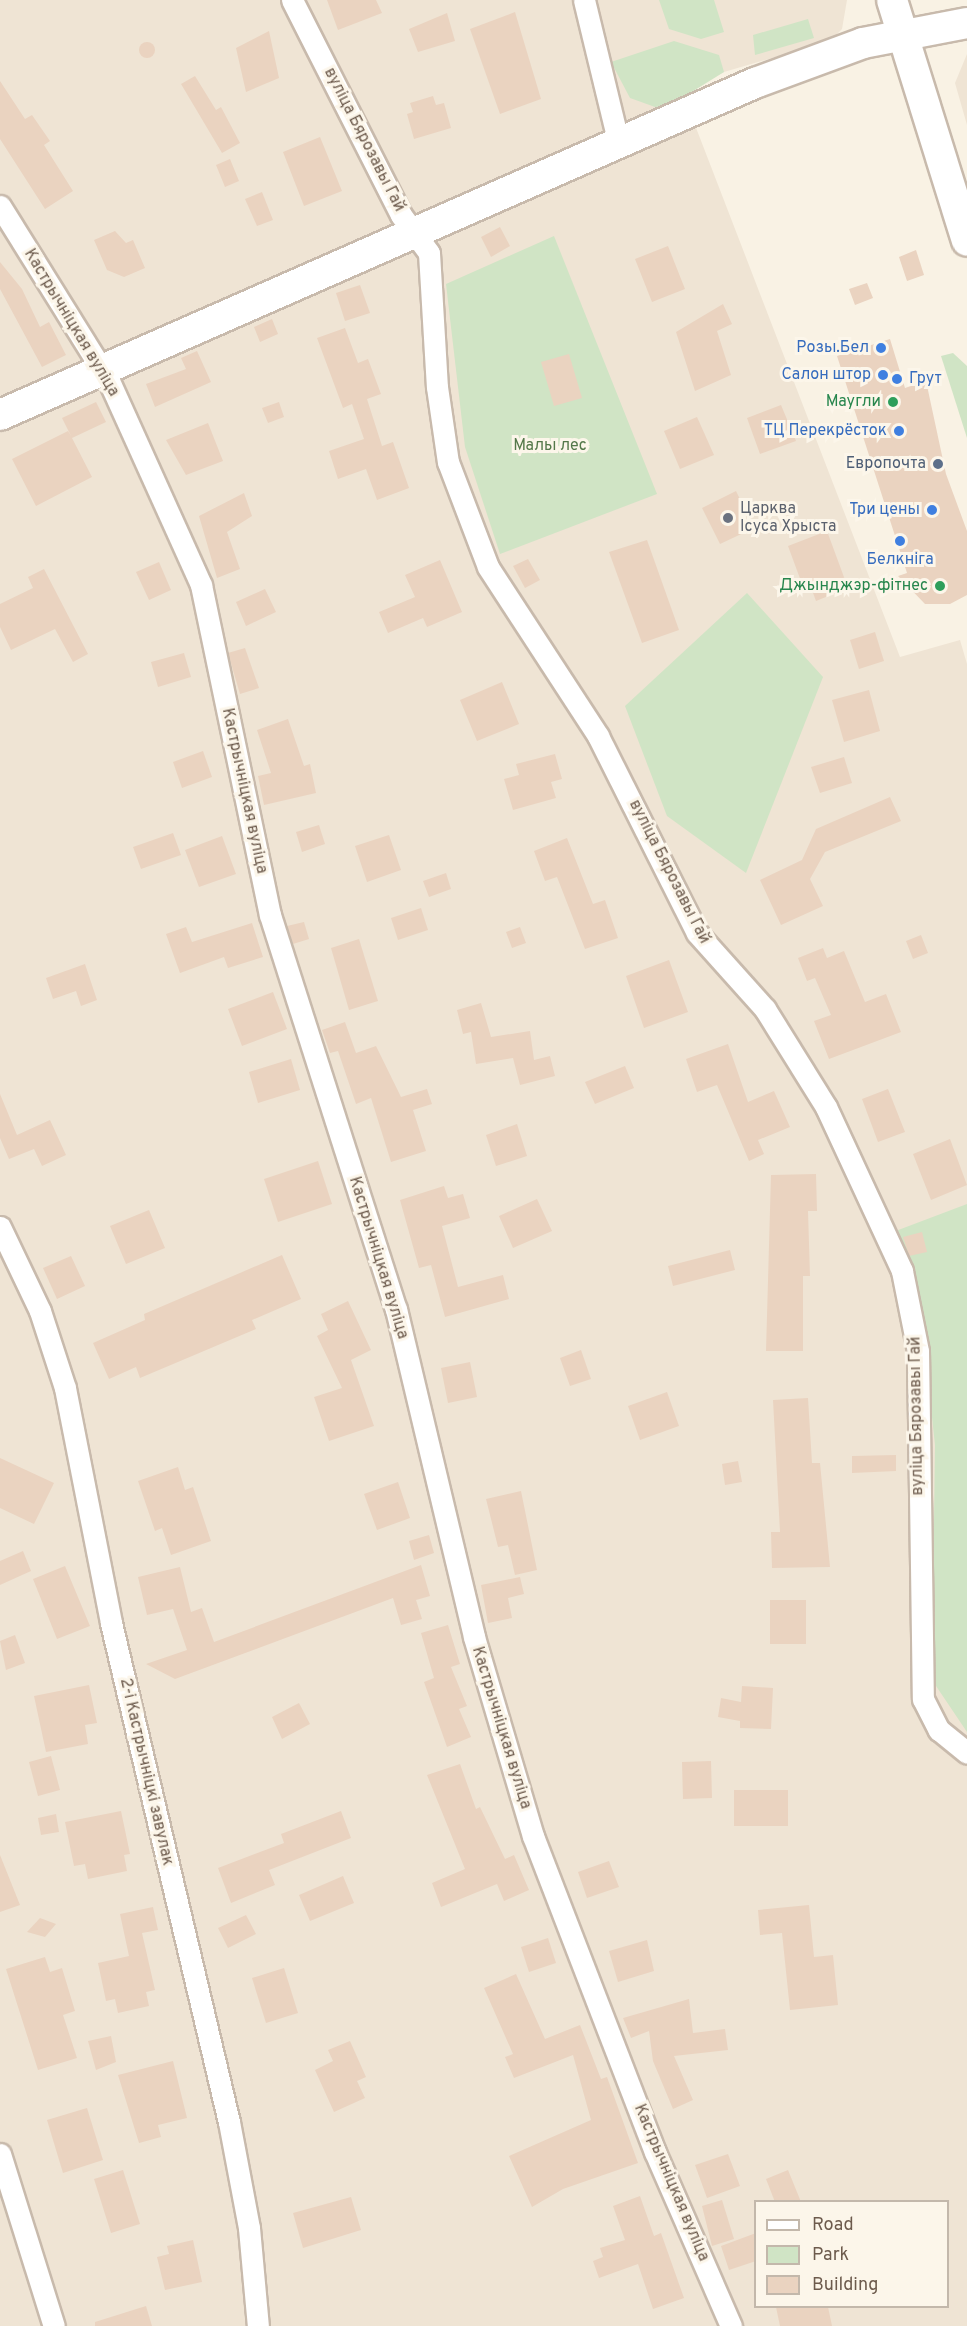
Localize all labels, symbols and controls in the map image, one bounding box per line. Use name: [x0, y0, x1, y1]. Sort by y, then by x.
street label: вуліца Бярозавы Гай: [319, 65, 409, 215]
street label: Кастрычніцкая вуліца: [19, 246, 123, 400]
place label: Розы.Бел: [796, 338, 869, 358]
marker: Розы.Бел: [874, 341, 888, 355]
place label: Салон штор: [781, 365, 871, 385]
marker: Салон штор: [876, 368, 890, 382]
place label: Грут: [909, 369, 942, 389]
marker: Грут: [890, 372, 904, 386]
place label: Маугли: [826, 392, 881, 412]
marker: Маугли: [886, 395, 900, 409]
place label: ТЦ Перекрёсток: [764, 421, 887, 441]
marker: ТЦ Перекрёсток: [892, 424, 906, 438]
park label: Малы лес: [513, 436, 587, 456]
place label: Европочта: [846, 454, 926, 474]
marker: Европочта: [931, 457, 945, 471]
place label: Царква Ісуса Хрыста: [740, 499, 836, 537]
place label: Три цены: [849, 500, 920, 520]
marker: Три цены: [925, 503, 939, 517]
marker: Царква Ісуса Хрыста: [721, 511, 735, 525]
marker: Белкніга: [893, 534, 907, 548]
place label: Белкніга: [866, 550, 934, 570]
place label: Джынджэр-фітнес: [779, 576, 928, 596]
marker: Джынджэр-фітнес: [933, 579, 947, 593]
street label: Кастрычніцкая вуліца: [217, 706, 271, 876]
street label: вуліца Бярозавы Гай: [624, 797, 714, 947]
street label: Кастрычніцкая вуліца: [344, 1175, 412, 1341]
street label: вуліца Бярозавы Гай: [906, 1336, 928, 1496]
street label: Кастрычніцкая вуліца: [467, 1645, 535, 1811]
street label: 2-і Кастрычніцкі завулак: [115, 1676, 177, 1868]
street label: Кастрычніцкая вуліца: [629, 2102, 713, 2264]
legend: [754, 2200, 949, 2308]
text: Road: [812, 2214, 854, 2237]
text: Park: [812, 2244, 849, 2267]
text: Building: [812, 2274, 878, 2297]

